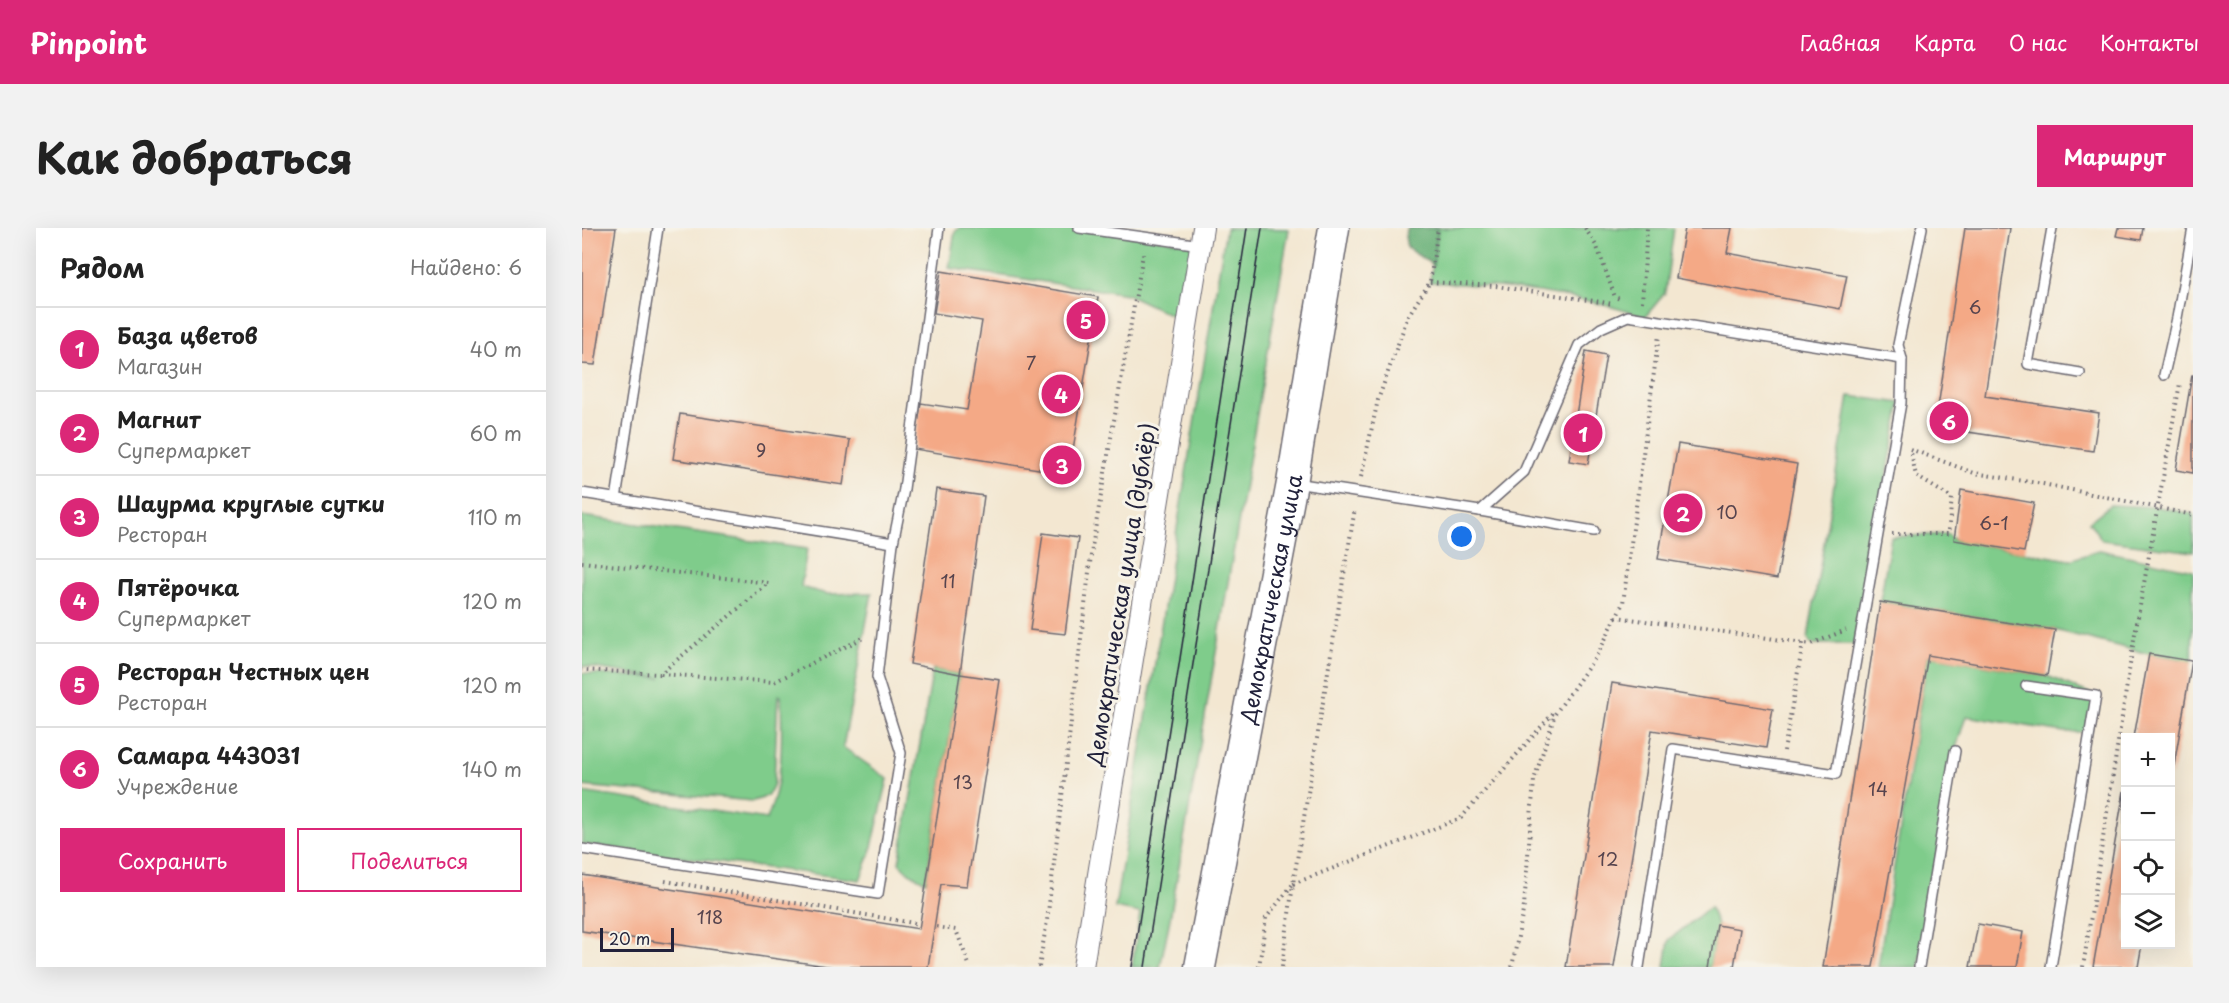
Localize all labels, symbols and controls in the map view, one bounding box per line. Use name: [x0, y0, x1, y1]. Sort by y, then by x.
text: Pinpoint: [30, 21, 147, 64]
text: Главная: [1800, 26, 1881, 58]
text: Карта: [1914, 26, 1976, 58]
text: О нас: [2009, 26, 2067, 58]
text: Контакты: [2100, 26, 2199, 58]
text: Как добраться: [36, 125, 353, 188]
button: Маршрут: [2037, 125, 2193, 187]
text: Рядом: [60, 248, 145, 287]
text: Найдено: 6: [410, 252, 522, 282]
house number: 6: [1969, 293, 1981, 320]
pin: 5: [1066, 298, 1106, 343]
text: База цветов: [117, 318, 258, 351]
text: 1: [75, 334, 84, 364]
text: 40 m: [470, 334, 522, 364]
house number: 7: [1026, 349, 1036, 376]
text: Магазин: [117, 351, 203, 381]
pin: 4: [1042, 372, 1080, 416]
pin: 6: [1930, 398, 1968, 444]
text: Магнит: [117, 402, 201, 435]
pin: 1: [1564, 410, 1602, 456]
text: 2: [72, 418, 87, 448]
text: 60 m: [470, 418, 522, 448]
street label: Демократическая улица (дублёр): [1077, 420, 1163, 769]
text: Супермаркет: [117, 435, 250, 465]
house number: 9: [756, 436, 766, 463]
pin: 3: [1042, 442, 1082, 488]
street label: Демократическая улица: [1230, 471, 1309, 727]
text: Шаурма круглые сутки: [117, 486, 385, 519]
pin: 2: [1664, 490, 1702, 536]
house number: 10: [1716, 498, 1738, 525]
text: 3: [73, 502, 86, 532]
text: 110 m: [468, 502, 522, 532]
house number: 6-1: [1979, 509, 2009, 536]
text: Ресторан: [117, 519, 208, 549]
your location: [1447, 522, 1476, 551]
house number: 11: [940, 567, 956, 594]
text: Пятёрочка: [117, 570, 239, 603]
text: 4: [73, 586, 86, 616]
text: 120 m: [463, 586, 522, 616]
text: Супермаркет: [117, 603, 250, 633]
text: Ресторан Честных цен: [117, 654, 370, 687]
text: 5: [73, 670, 86, 700]
text: 120 m: [463, 670, 522, 700]
text: Ресторан: [117, 687, 208, 717]
map controls: [2121, 733, 2175, 949]
button: +: [2121, 733, 2175, 787]
text: Самара 443031: [117, 738, 300, 771]
text: 6: [72, 754, 87, 784]
text: 140 m: [462, 754, 522, 784]
house number: 13: [953, 768, 973, 795]
text: Учреждение: [117, 771, 238, 801]
house number: 14: [1868, 775, 1888, 802]
button: −: [2121, 787, 2175, 841]
button: Сохранить: [60, 828, 285, 892]
button: Поделиться: [297, 828, 522, 892]
button: locate: [2121, 841, 2175, 895]
house number: 12: [1598, 845, 1618, 872]
button: layers: [2121, 895, 2175, 949]
house number: 118: [697, 903, 723, 930]
scale bar: [600, 925, 674, 952]
text: 20 m: [609, 926, 650, 950]

